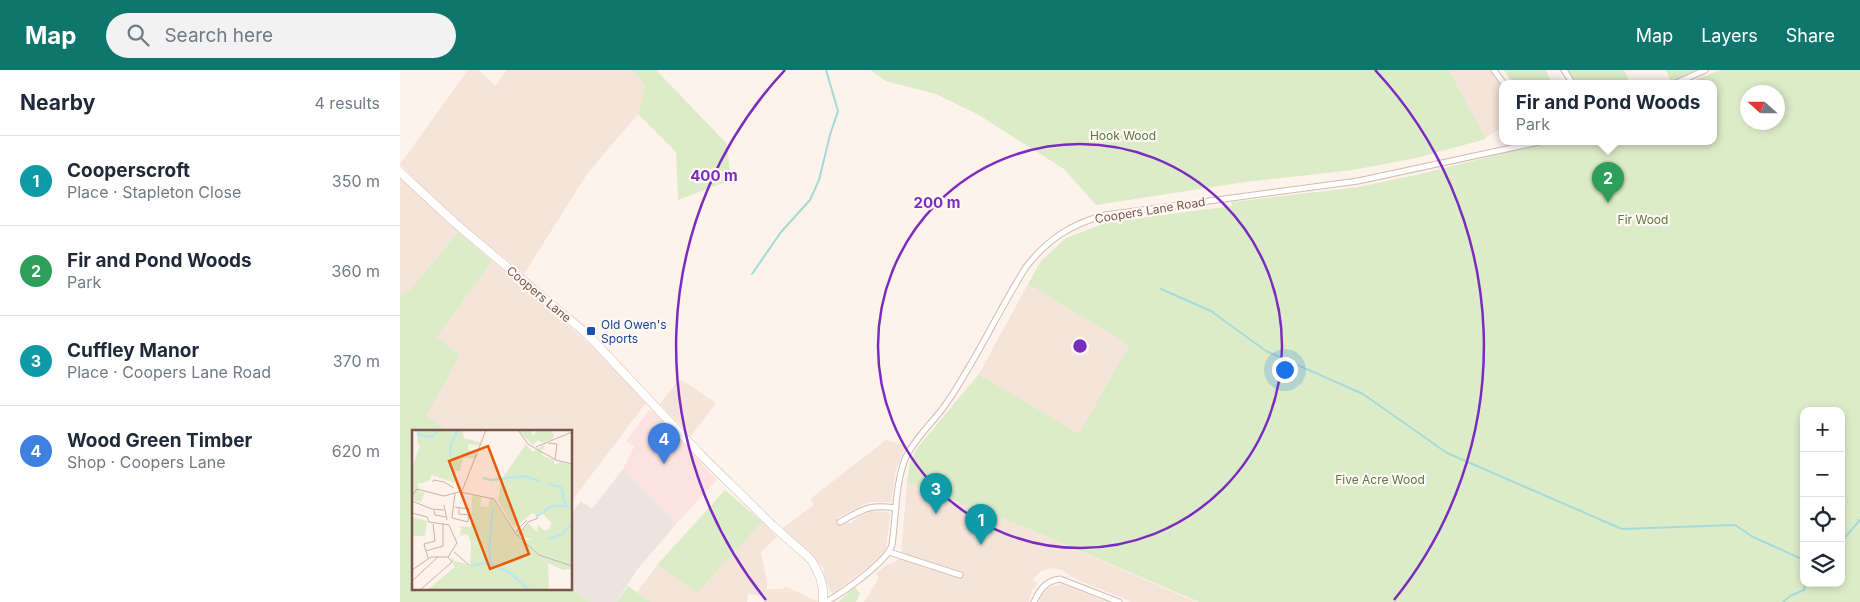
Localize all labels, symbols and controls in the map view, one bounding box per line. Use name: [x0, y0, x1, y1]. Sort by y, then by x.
search box: [106, 13, 456, 58]
text: Map: [25, 21, 76, 50]
icon: search: [124, 21, 152, 49]
text: Search here: [164, 24, 273, 47]
text: Map: [1636, 25, 1673, 46]
text: Layers: [1701, 25, 1758, 46]
text: Share: [1786, 25, 1835, 46]
popup: [1499, 80, 1717, 145]
north arrow: [1740, 85, 1785, 130]
text: Nearby: [20, 90, 95, 115]
text: Fir and Pond Woods: [1516, 91, 1700, 114]
text: 4 results: [315, 93, 380, 113]
text: Park: [1516, 114, 1550, 134]
park label: Hook Wood: [1090, 128, 1156, 143]
text: Cooperscroft: [67, 159, 190, 182]
pin: 2: [1592, 162, 1624, 203]
text: 400 m: [690, 166, 738, 185]
text: 1: [33, 171, 39, 191]
text: 350 m: [332, 171, 380, 191]
text: Place · Stapleton Close: [67, 182, 241, 202]
text: 200 m: [914, 193, 960, 212]
street label: Coopers Lane Road: [1094, 194, 1206, 226]
park label: Fir Wood: [1618, 212, 1668, 227]
text: Fir and Pond Woods: [67, 249, 252, 272]
text: 2: [31, 261, 41, 281]
text: 360 m: [332, 261, 380, 281]
street label: Coopers Lane: [504, 263, 574, 325]
text: Park: [67, 272, 101, 292]
place label: Old Owen's Sports: [601, 317, 667, 346]
marker: Old Owen's Sports: [585, 325, 597, 337]
centre of rings: [1071, 337, 1089, 355]
text: Cuffley Manor: [67, 339, 199, 362]
text: 3: [31, 351, 41, 371]
text: 370 m: [333, 351, 380, 371]
your location: [1272, 357, 1298, 383]
text: Place · Coopers Lane Road: [67, 362, 271, 382]
map controls: [1800, 407, 1845, 587]
button: +: [1800, 407, 1845, 452]
pin: 4: [648, 423, 680, 464]
text: Wood Green Timber: [67, 429, 252, 452]
inset map: [412, 430, 572, 590]
text: 4: [31, 441, 41, 461]
text: 620 m: [332, 441, 380, 461]
text: Shop · Coopers Lane: [67, 452, 226, 472]
button: −: [1800, 452, 1845, 497]
park label: Five Acre Wood: [1335, 472, 1425, 487]
pin: 3: [920, 473, 952, 514]
button: locate: [1800, 497, 1845, 542]
pin: 1: [965, 504, 997, 545]
button: layers: [1800, 542, 1845, 587]

